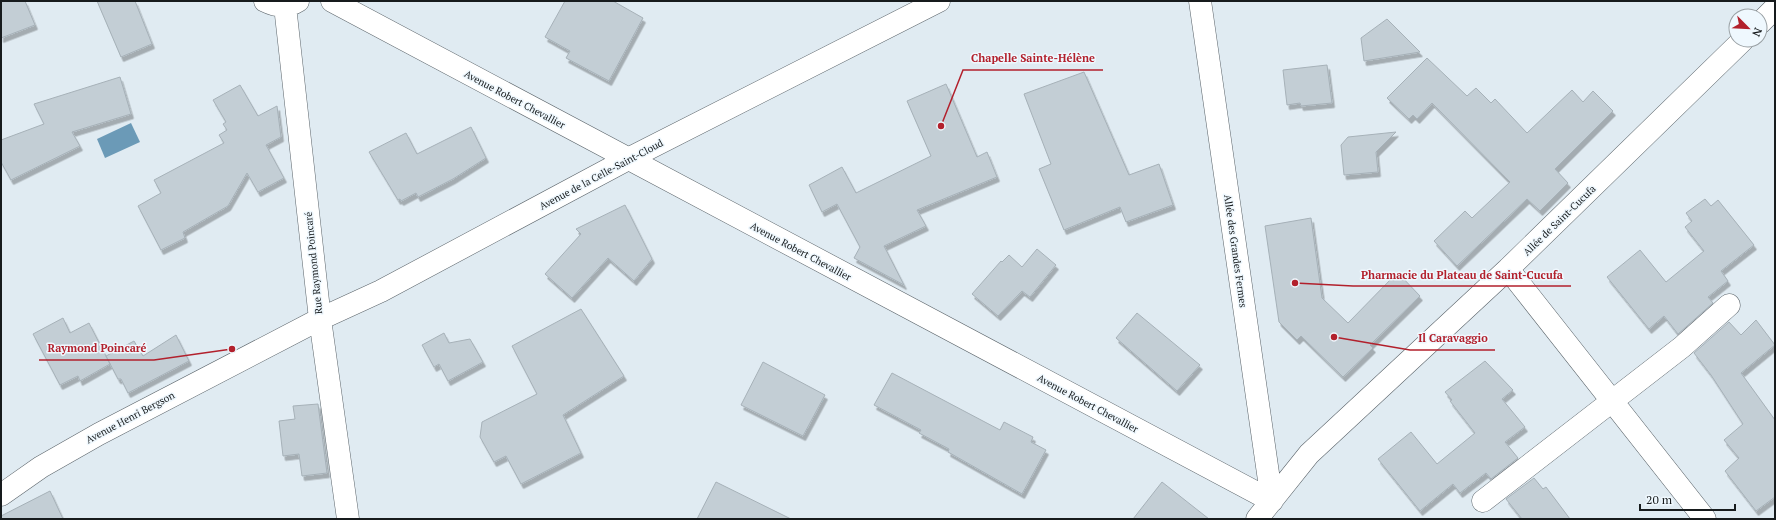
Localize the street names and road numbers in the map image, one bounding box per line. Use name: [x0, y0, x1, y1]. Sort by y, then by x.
street label: Avenue Robert Chevallier: [462, 67, 568, 132]
street label: Avenue de la Celle-Saint-Cloud: [537, 136, 666, 213]
street label: Allée de Saint-Cucufa: [1520, 182, 1599, 258]
street label: Allée des Grandes Fermes: [1221, 194, 1250, 308]
street label: Rue Raymond Poincaré: [302, 211, 325, 315]
street label: Avenue Robert Chevallier: [748, 219, 854, 284]
street label: Avenue Robert Chevallier: [1035, 371, 1141, 436]
street label: Avenue Henri Bergson: [84, 388, 177, 446]

